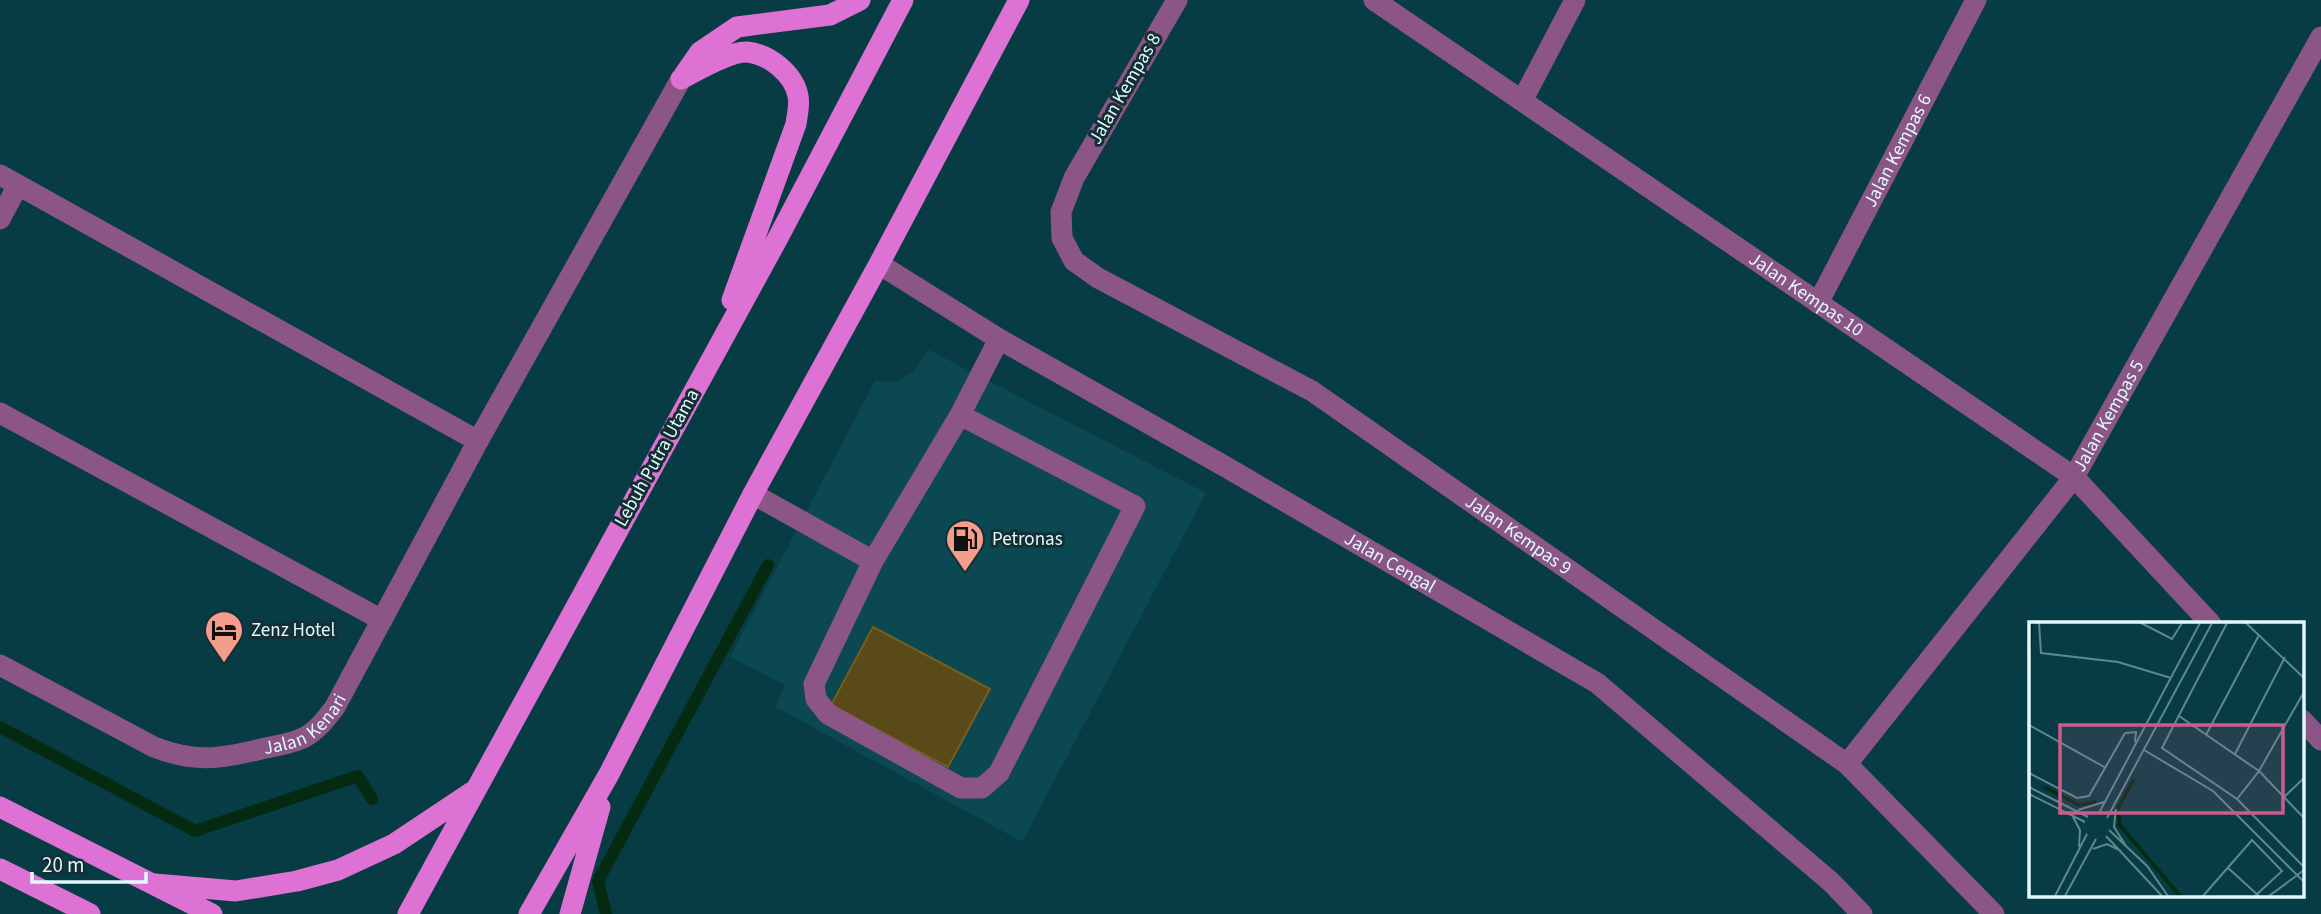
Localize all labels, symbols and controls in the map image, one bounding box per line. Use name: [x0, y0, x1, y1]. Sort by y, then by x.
street label: Jalan Kempas 8: [1082, 28, 1168, 150]
street label: Jalan Kempas 6: [1857, 89, 1938, 212]
street label: Jalan Kempas 10: [1743, 246, 1869, 343]
street label: Jalan Kempas 5: [2066, 355, 2151, 477]
street label: Lebuh Putra Utama: [608, 384, 706, 532]
street label: Jalan Kempas 9: [1460, 488, 1577, 582]
fuel station icon: Petronas: [944, 518, 986, 573]
street label: Jalan Cengal: [1339, 525, 1441, 600]
place label: Petronas: [992, 526, 1063, 553]
hotel icon: Zenz Hotel: [203, 609, 245, 664]
place label: Zenz Hotel: [251, 617, 335, 644]
inset map: [2029, 622, 2304, 897]
street label: Jalan Kenari: [261, 689, 353, 762]
scale bar: [32, 841, 145, 885]
text: 20 m: [42, 850, 84, 880]

